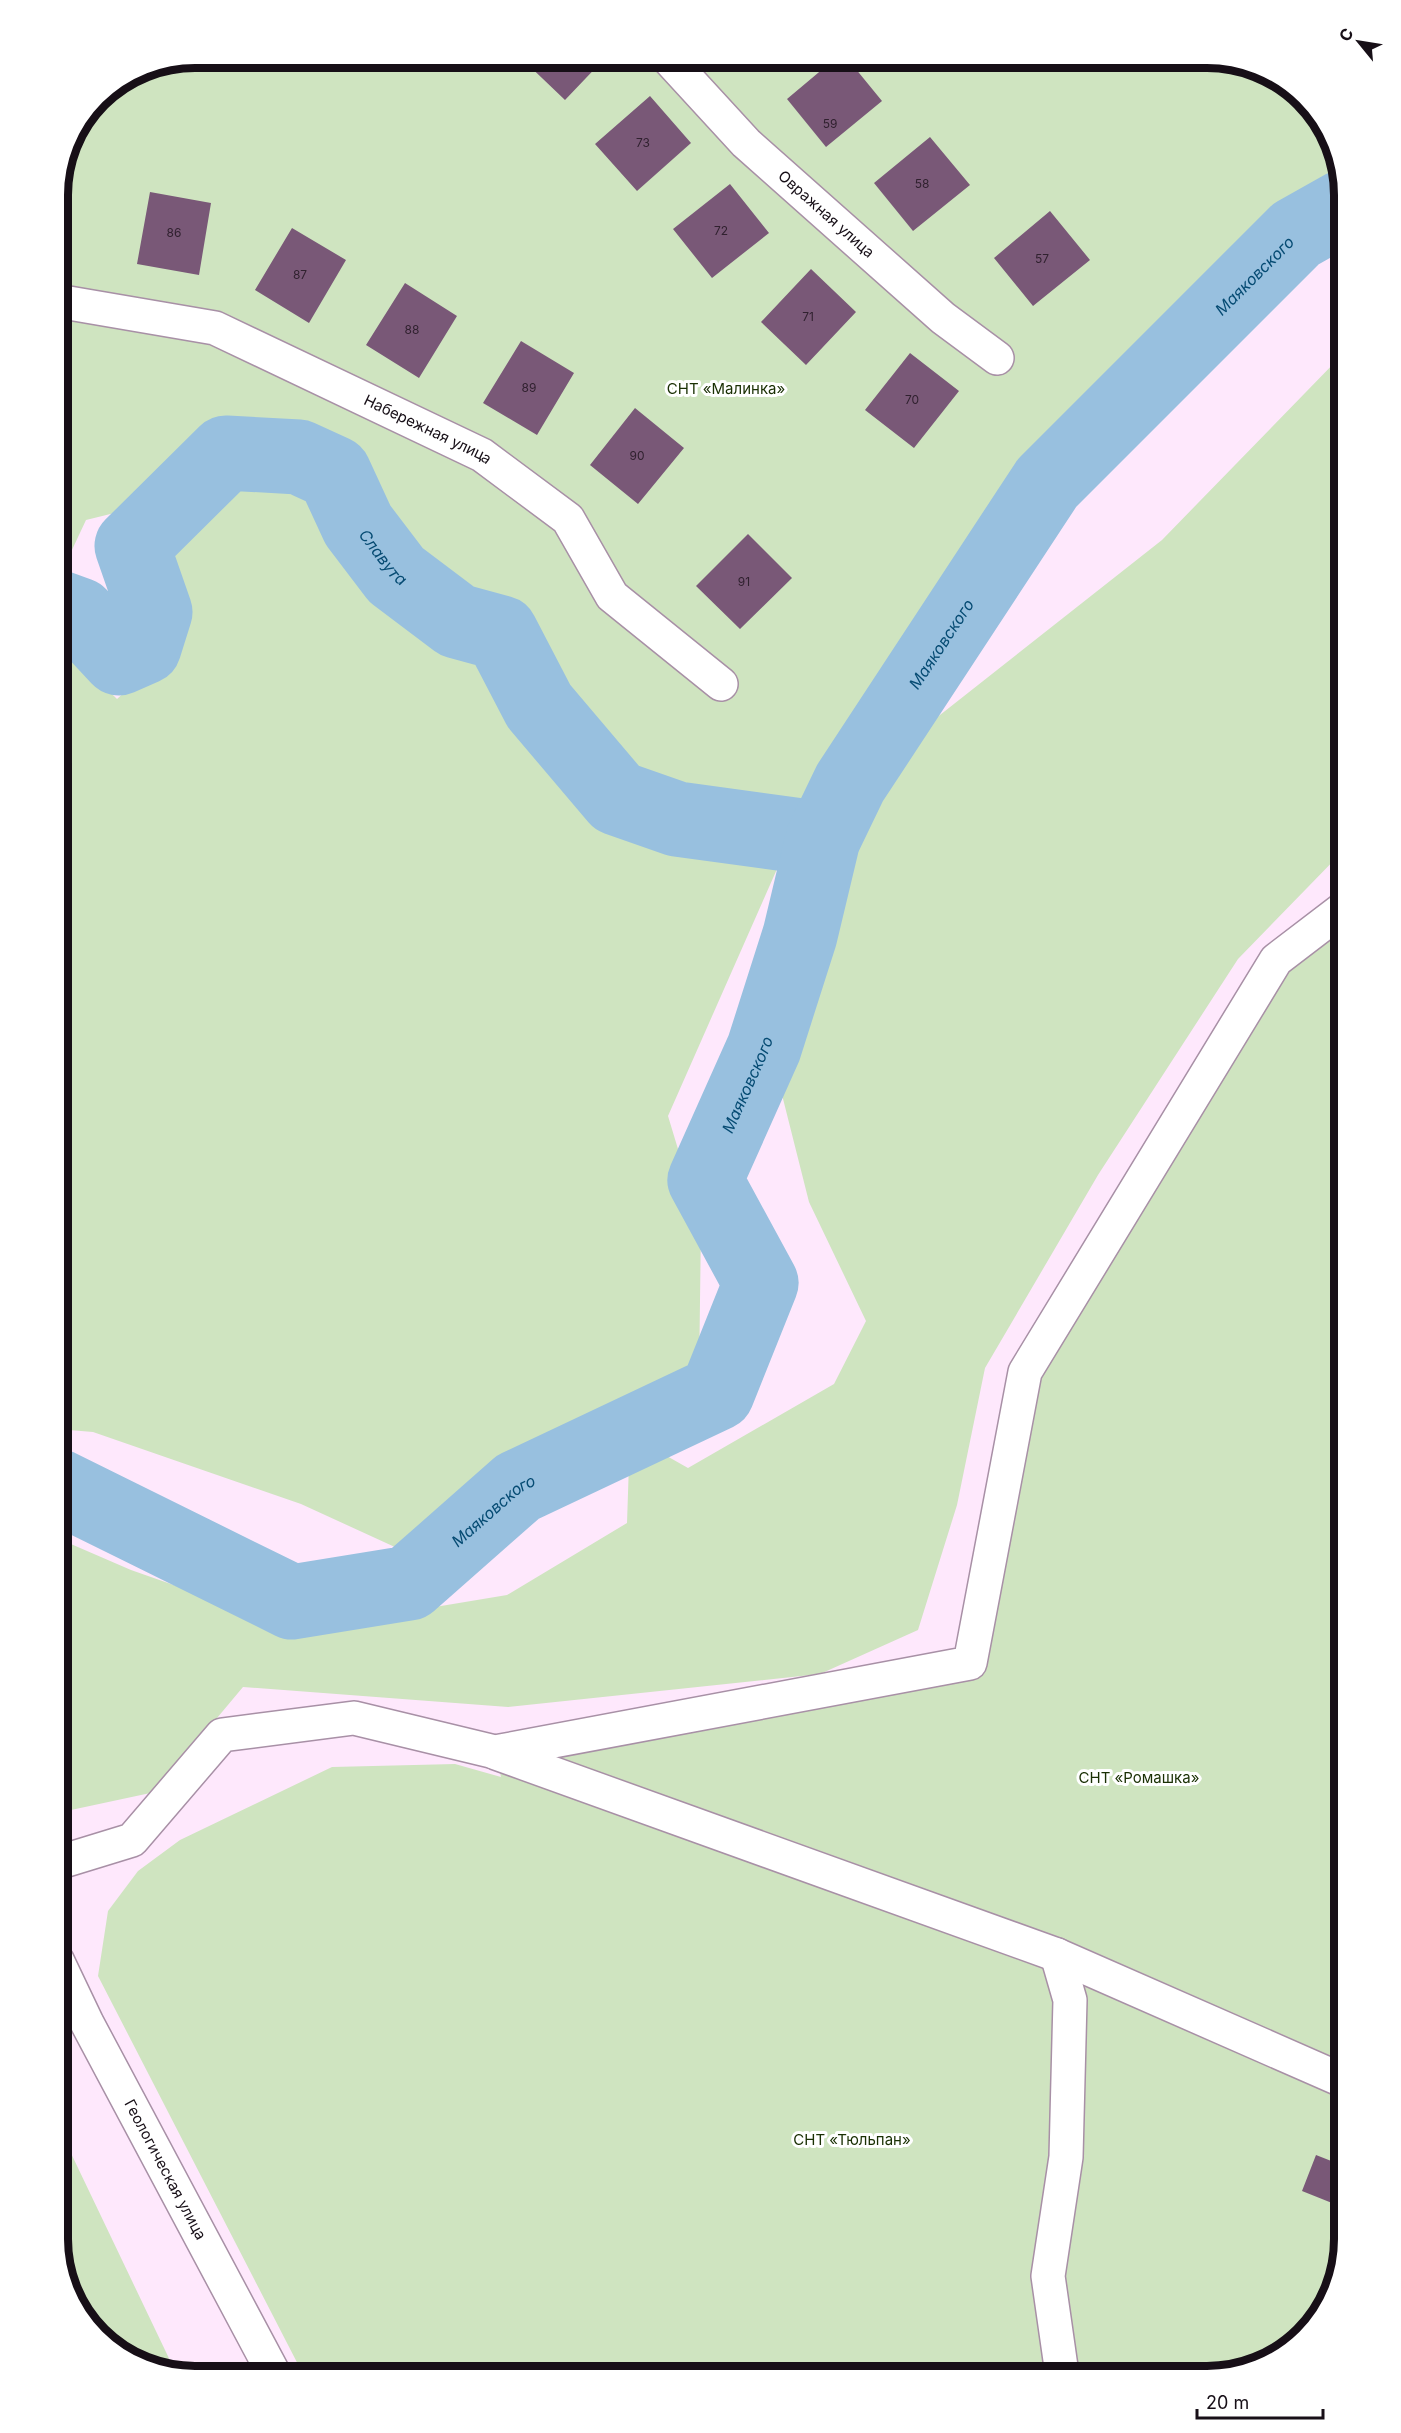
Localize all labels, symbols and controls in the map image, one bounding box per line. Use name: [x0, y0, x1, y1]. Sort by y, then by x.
north arrow: [1329, 12, 1389, 72]
text: С: [1334, 24, 1358, 45]
house number: 59: [823, 116, 837, 131]
house number: 73: [636, 135, 650, 150]
street label: Овражная улица: [774, 166, 879, 262]
house number: 58: [915, 176, 929, 191]
house number: 72: [714, 223, 728, 238]
house number: 86: [167, 225, 181, 240]
water label: Маяковского: [1211, 232, 1298, 319]
house number: 57: [1035, 251, 1049, 266]
house number: 87: [293, 267, 307, 282]
house number: 71: [802, 309, 814, 324]
house number: 88: [405, 322, 419, 337]
park label: СНТ «Малинка»: [667, 379, 785, 398]
house number: 89: [522, 380, 536, 395]
street label: Набережная улица: [361, 390, 496, 468]
house number: 70: [905, 392, 919, 407]
house number: 90: [629, 448, 645, 463]
water label: Славута: [355, 525, 411, 590]
house number: 91: [738, 574, 750, 589]
water label: Маяковского: [905, 595, 978, 693]
water label: Маяковского: [717, 1034, 777, 1136]
water label: Маяковского: [447, 1470, 538, 1551]
park label: СНТ «Ромашка»: [1079, 1768, 1199, 1787]
street label: Геологическая улица: [120, 2096, 211, 2243]
park label: СНТ «Тюльпан»: [793, 2130, 911, 2149]
scale bar: [1197, 2382, 1323, 2420]
text: 20 m: [1206, 2392, 1249, 2413]

